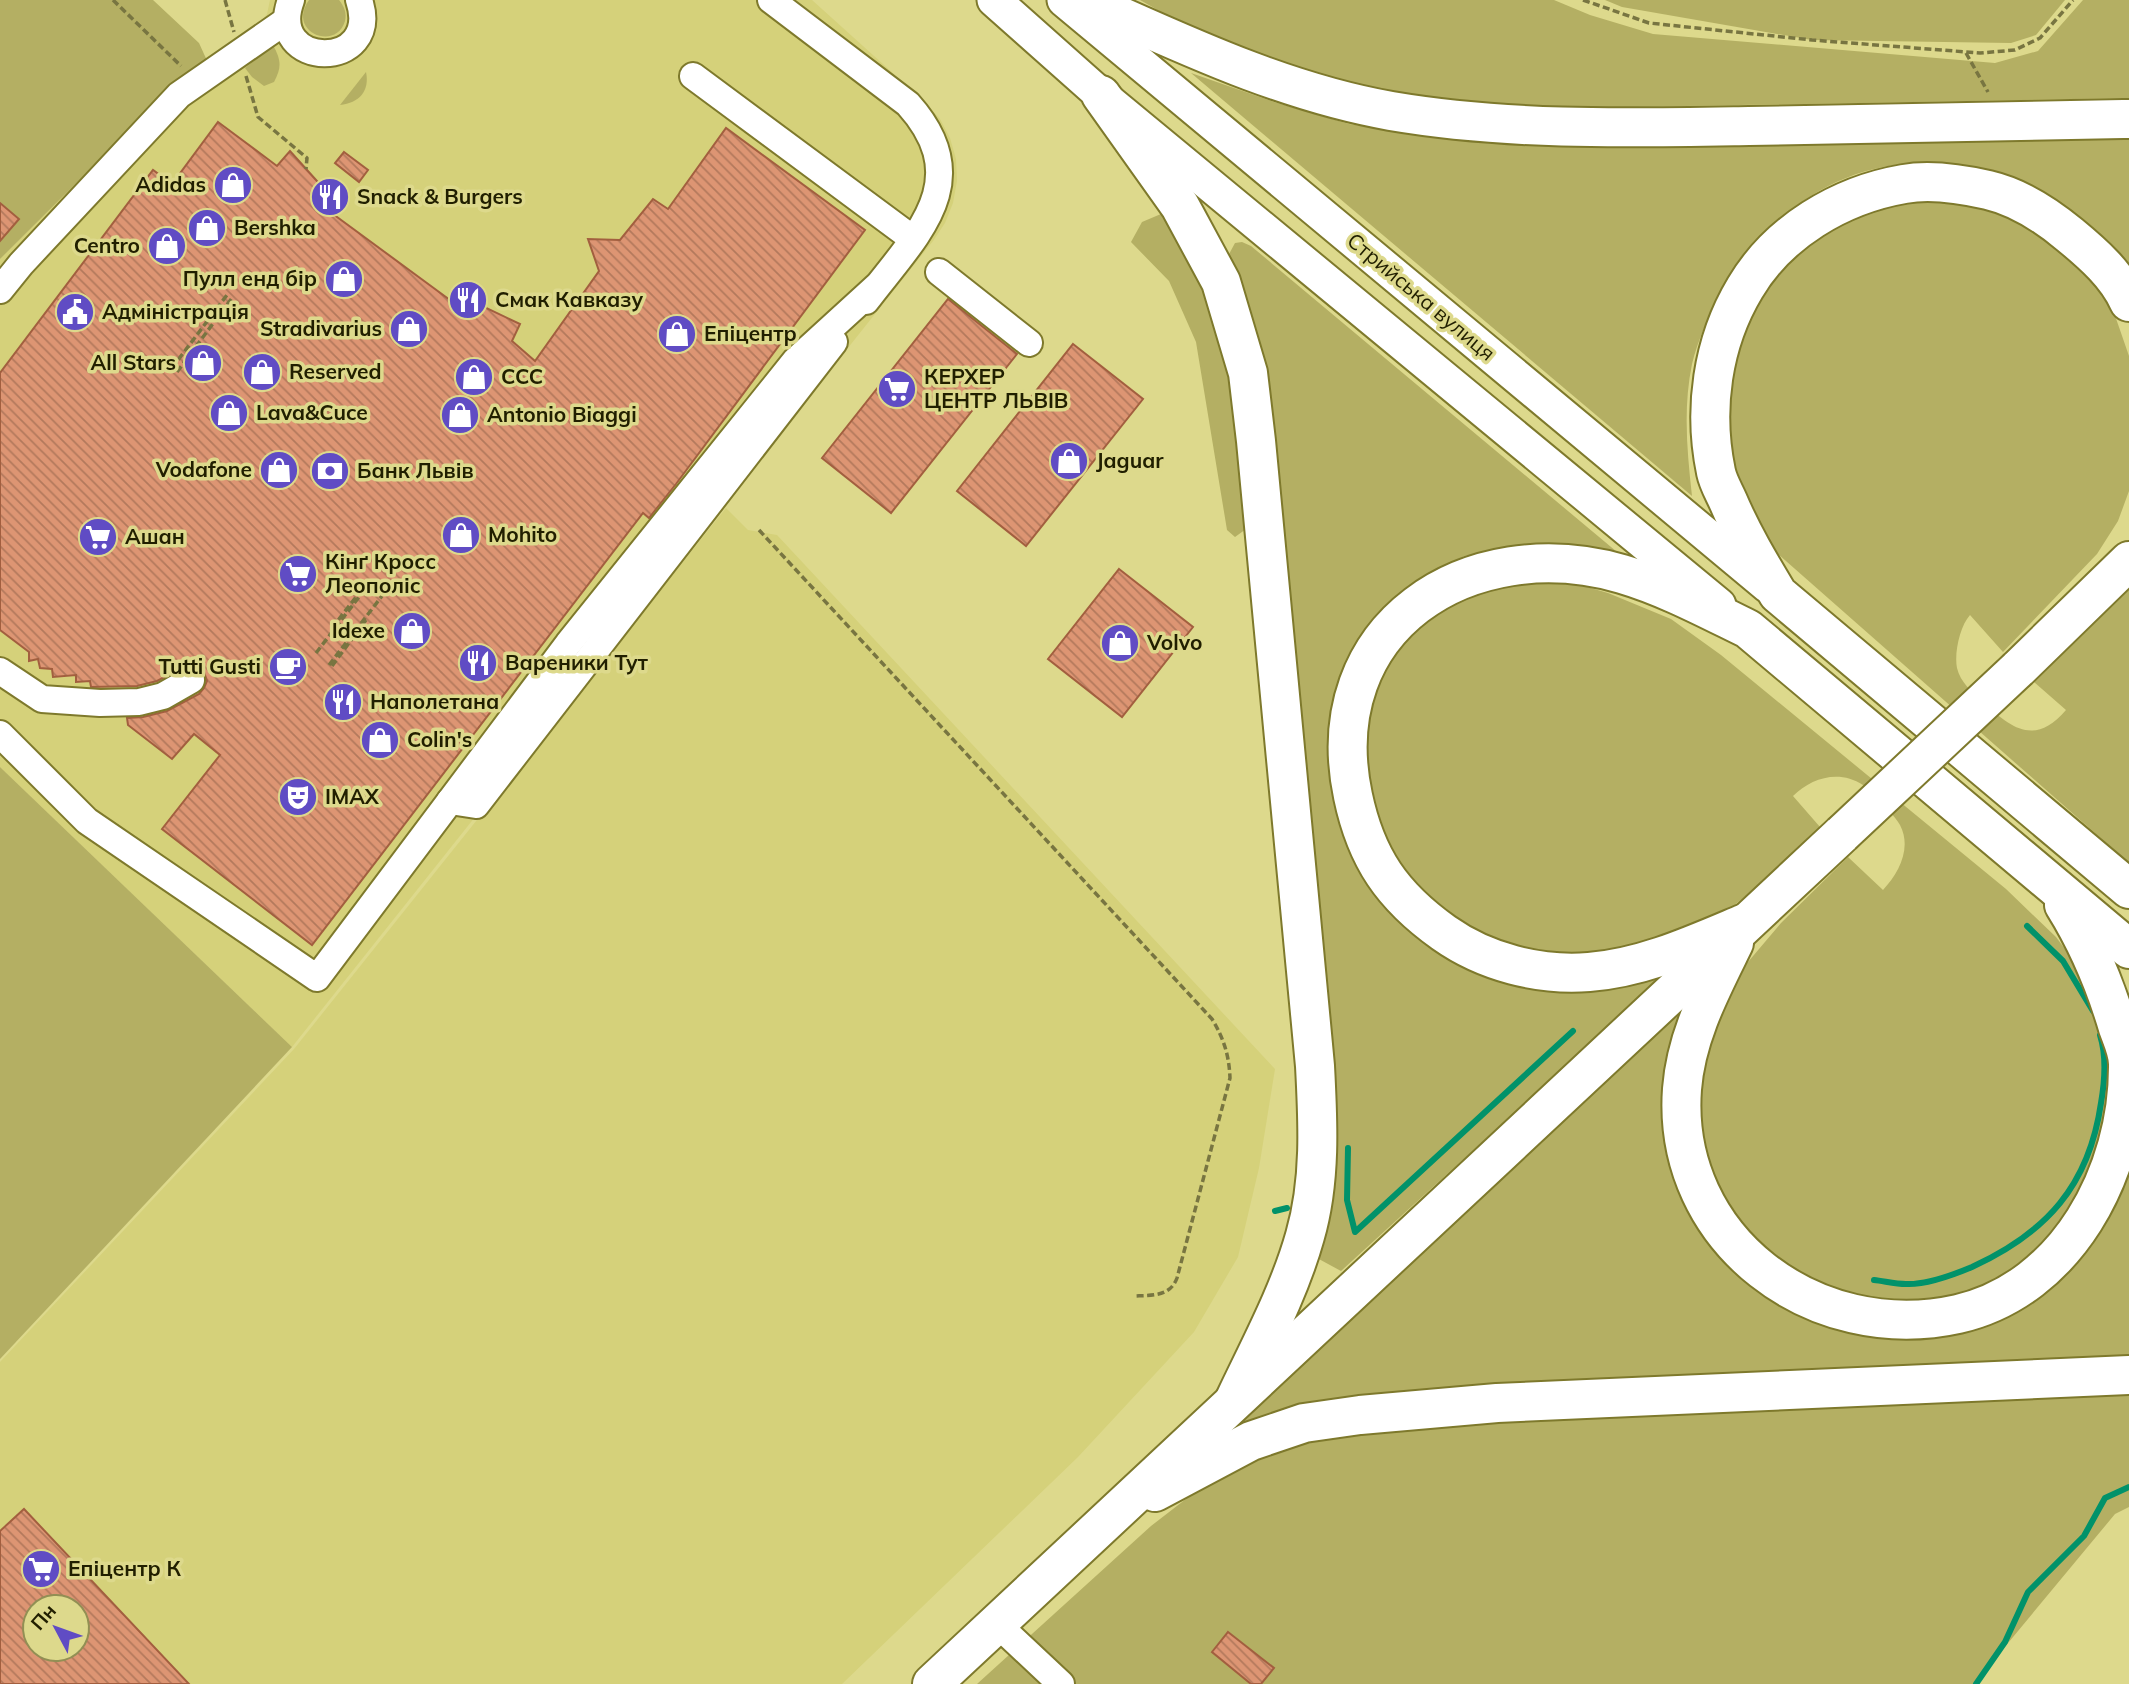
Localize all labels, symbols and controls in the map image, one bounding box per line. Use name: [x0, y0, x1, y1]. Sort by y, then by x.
shop icon: Adidas: [212, 164, 254, 206]
place label: Adidas: [135, 171, 206, 197]
restaurant icon: Snack & Burgers: [309, 176, 351, 218]
place label: Snack & Burgers: [357, 183, 523, 209]
shop icon: Bershka: [186, 207, 228, 249]
place label: Bershka: [234, 214, 316, 240]
shop icon: Centro: [146, 225, 188, 267]
street label: Стрийська вулиця: [1342, 227, 1501, 366]
place label: Centro: [74, 232, 140, 258]
shop icon: Пулл енд бір: [323, 258, 365, 300]
place label: Пулл енд бір: [183, 265, 317, 291]
restaurant icon: Смак Кавказу: [447, 279, 489, 321]
place label: Смак Кавказу: [495, 286, 643, 312]
public building icon: Адміністрація: [54, 291, 96, 333]
place label: Адміністрація: [102, 298, 249, 324]
shop icon: Stradivarius: [388, 308, 430, 350]
shop icon: Епіцентр: [656, 313, 698, 355]
place label: Stradivarius: [260, 315, 382, 341]
place label: Епіцентр: [704, 320, 797, 346]
shop icon: All Stars: [182, 342, 224, 384]
place label: All Stars: [90, 349, 176, 375]
shop icon: Reserved: [241, 351, 283, 393]
shop icon: CCC: [453, 356, 495, 398]
place label: Reserved: [289, 358, 382, 384]
place label: CCC: [501, 363, 543, 389]
place label: КЕРХЕР ЦЕНТР ЛЬВІВ: [924, 363, 1068, 413]
supermarket icon: КЕРХЕР ЦЕНТР ЛЬВІВ: [876, 368, 918, 410]
shop icon: Lava&Cuce: [208, 392, 250, 434]
shop icon: Antonio Biaggi: [439, 394, 481, 436]
place label: Lava&Cuce: [256, 399, 368, 425]
place label: Antonio Biaggi: [487, 401, 637, 427]
shop icon: Jaguar: [1048, 440, 1090, 482]
place label: Jaguar: [1096, 447, 1164, 473]
shop icon: Vodafone: [258, 449, 300, 491]
bank icon: Банк Львів: [309, 450, 351, 492]
place label: Vodafone: [155, 456, 252, 482]
place label: Банк Львів: [357, 457, 474, 483]
shop icon: Mohito: [440, 514, 482, 556]
supermarket icon: Ашан: [77, 516, 119, 558]
place label: Mohito: [488, 521, 557, 547]
place label: Ашан: [125, 523, 185, 549]
place label: Кінґ Кросс Леополіс: [325, 548, 436, 598]
supermarket icon: Кінґ Кросс Леополіс: [277, 553, 319, 595]
shop icon: Idexe: [391, 610, 433, 652]
place label: Idexe: [332, 617, 385, 643]
shop icon: Volvo: [1099, 622, 1141, 664]
place label: Volvo: [1146, 629, 1202, 655]
restaurant icon: Вареники Тут: [457, 642, 499, 684]
cafe icon: Tutti Gusti: [267, 646, 309, 688]
place label: Вареники Тут: [505, 649, 649, 675]
place label: Tutti Gusti: [159, 653, 261, 679]
restaurant icon: Наполетана: [322, 681, 364, 723]
place label: Наполетана: [370, 688, 499, 714]
shop icon: Colin's: [359, 719, 401, 761]
place label: Colin's: [407, 726, 472, 752]
theatre icon: IMAX: [277, 776, 319, 818]
place label: IMAX: [325, 783, 380, 809]
supermarket icon: Епіцентр К: [20, 1548, 62, 1590]
place label: Епіцентр К: [68, 1555, 182, 1581]
north arrow: [21, 1593, 91, 1663]
text: Пн: [25, 1599, 61, 1635]

